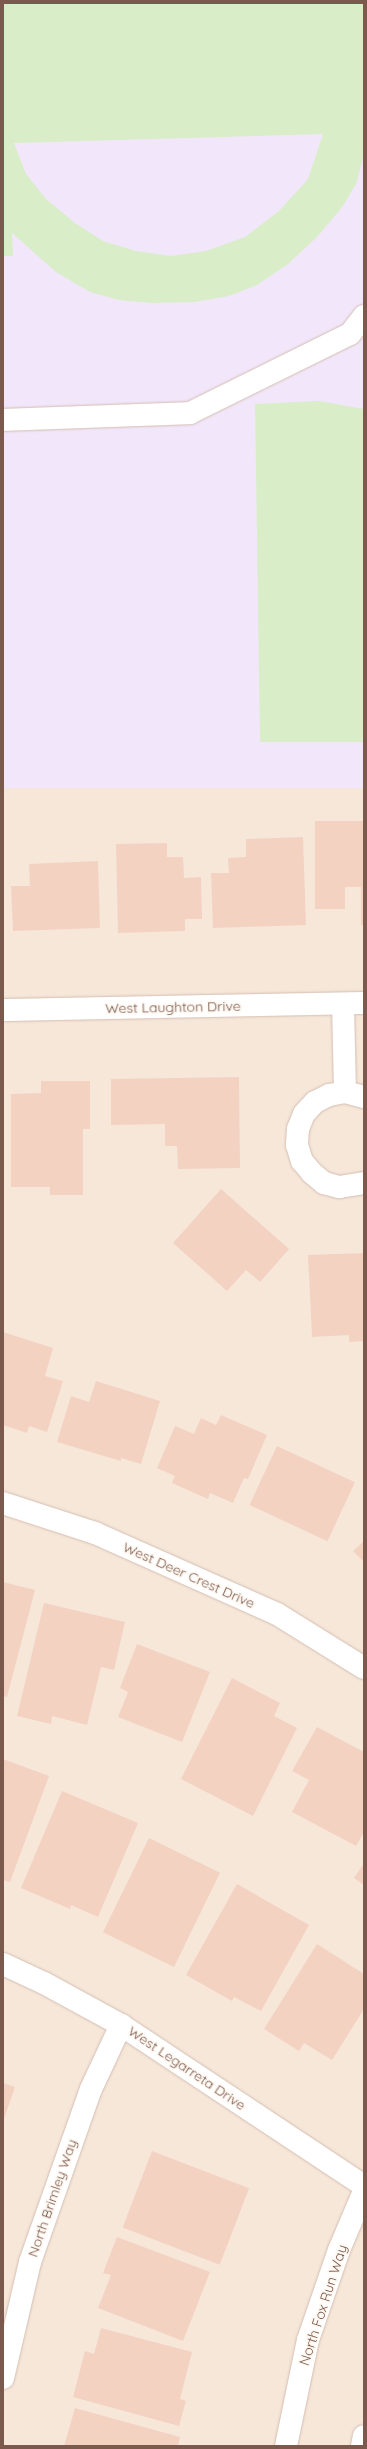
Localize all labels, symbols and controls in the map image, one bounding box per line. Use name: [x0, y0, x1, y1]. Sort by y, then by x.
street label: West Laughton Drive: [105, 997, 241, 1017]
street label: West Deer Crest Drive: [120, 1538, 258, 1612]
street label: West Legarreta Drive: [125, 2022, 249, 2114]
street label: North Brimley Way: [24, 2137, 80, 2259]
street label: North Fox Run Way: [296, 2242, 350, 2368]

